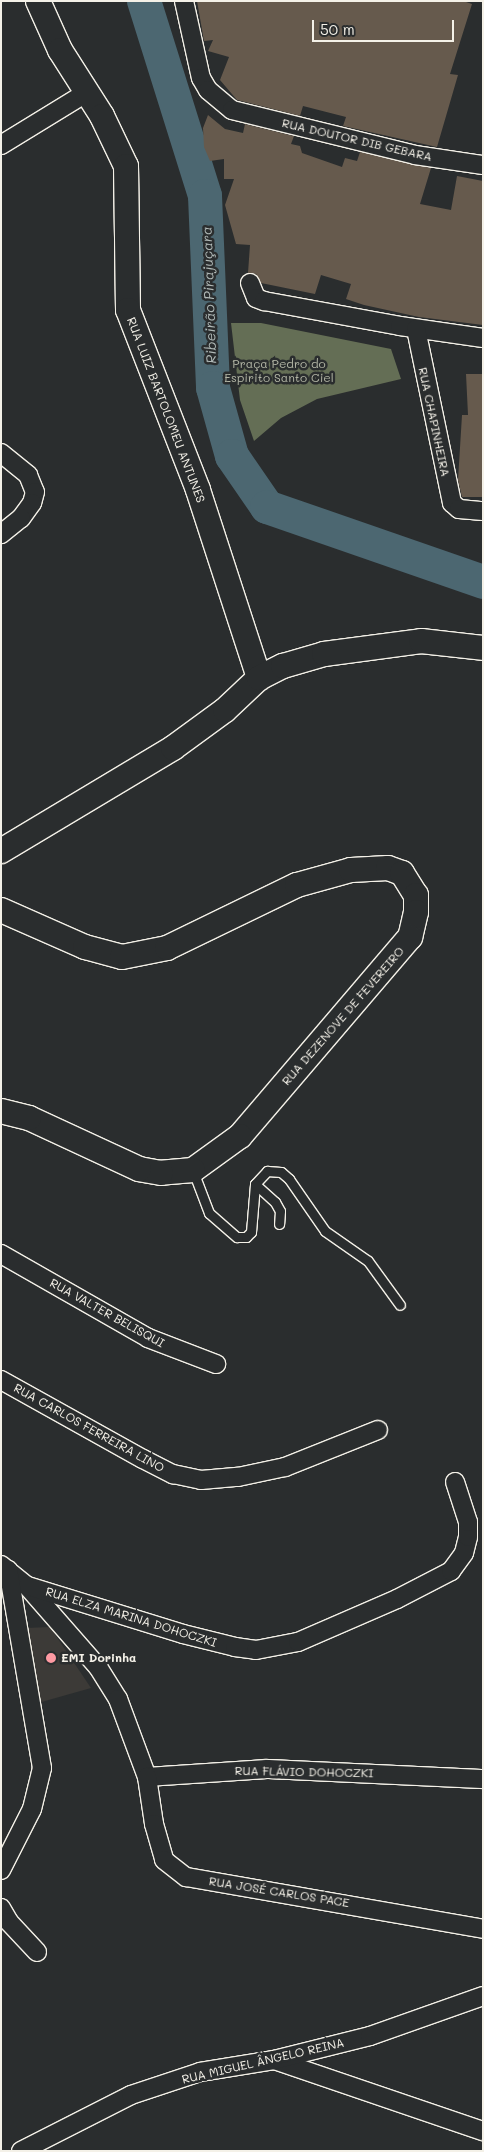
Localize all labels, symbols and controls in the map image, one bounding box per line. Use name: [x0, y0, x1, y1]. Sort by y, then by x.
scale bar: [314, 10, 456, 42]
text: 50 m: [320, 19, 355, 39]
street label: RUA DOUTOR DIB GEBARA: [281, 116, 433, 164]
water label: Ribeirão Pirajuçara: [198, 226, 220, 364]
street label: RUA LUIZ BARTOLOMEU ANTUNES: [124, 315, 208, 505]
park label: Praça Pedro do Espirito Santo Ciel: [224, 357, 334, 385]
street label: RUA CHAPINHEIRA: [415, 366, 453, 478]
street label: RUA DEZENOVE DE FEVEREIRO: [279, 944, 407, 1088]
street label: RUA VALTER BELISQUI: [47, 1275, 167, 1351]
street label: RUA CARLOS FERREIRA LINO: [11, 1381, 167, 1475]
street label: RUA ELZA MARINA DOHOCZKI: [44, 1584, 218, 1650]
place label: EMI Dorinha: [61, 1651, 136, 1665]
marker: EMI Dorinha: [45, 1652, 57, 1664]
street label: RUA FLÁVIO DOHOCZKI: [235, 1764, 373, 1780]
street label: RUA JOSÉ CARLOS PACE: [208, 1874, 350, 1910]
street label: RUA MIGUEL ÂNGELO REINA: [180, 2035, 346, 2087]

